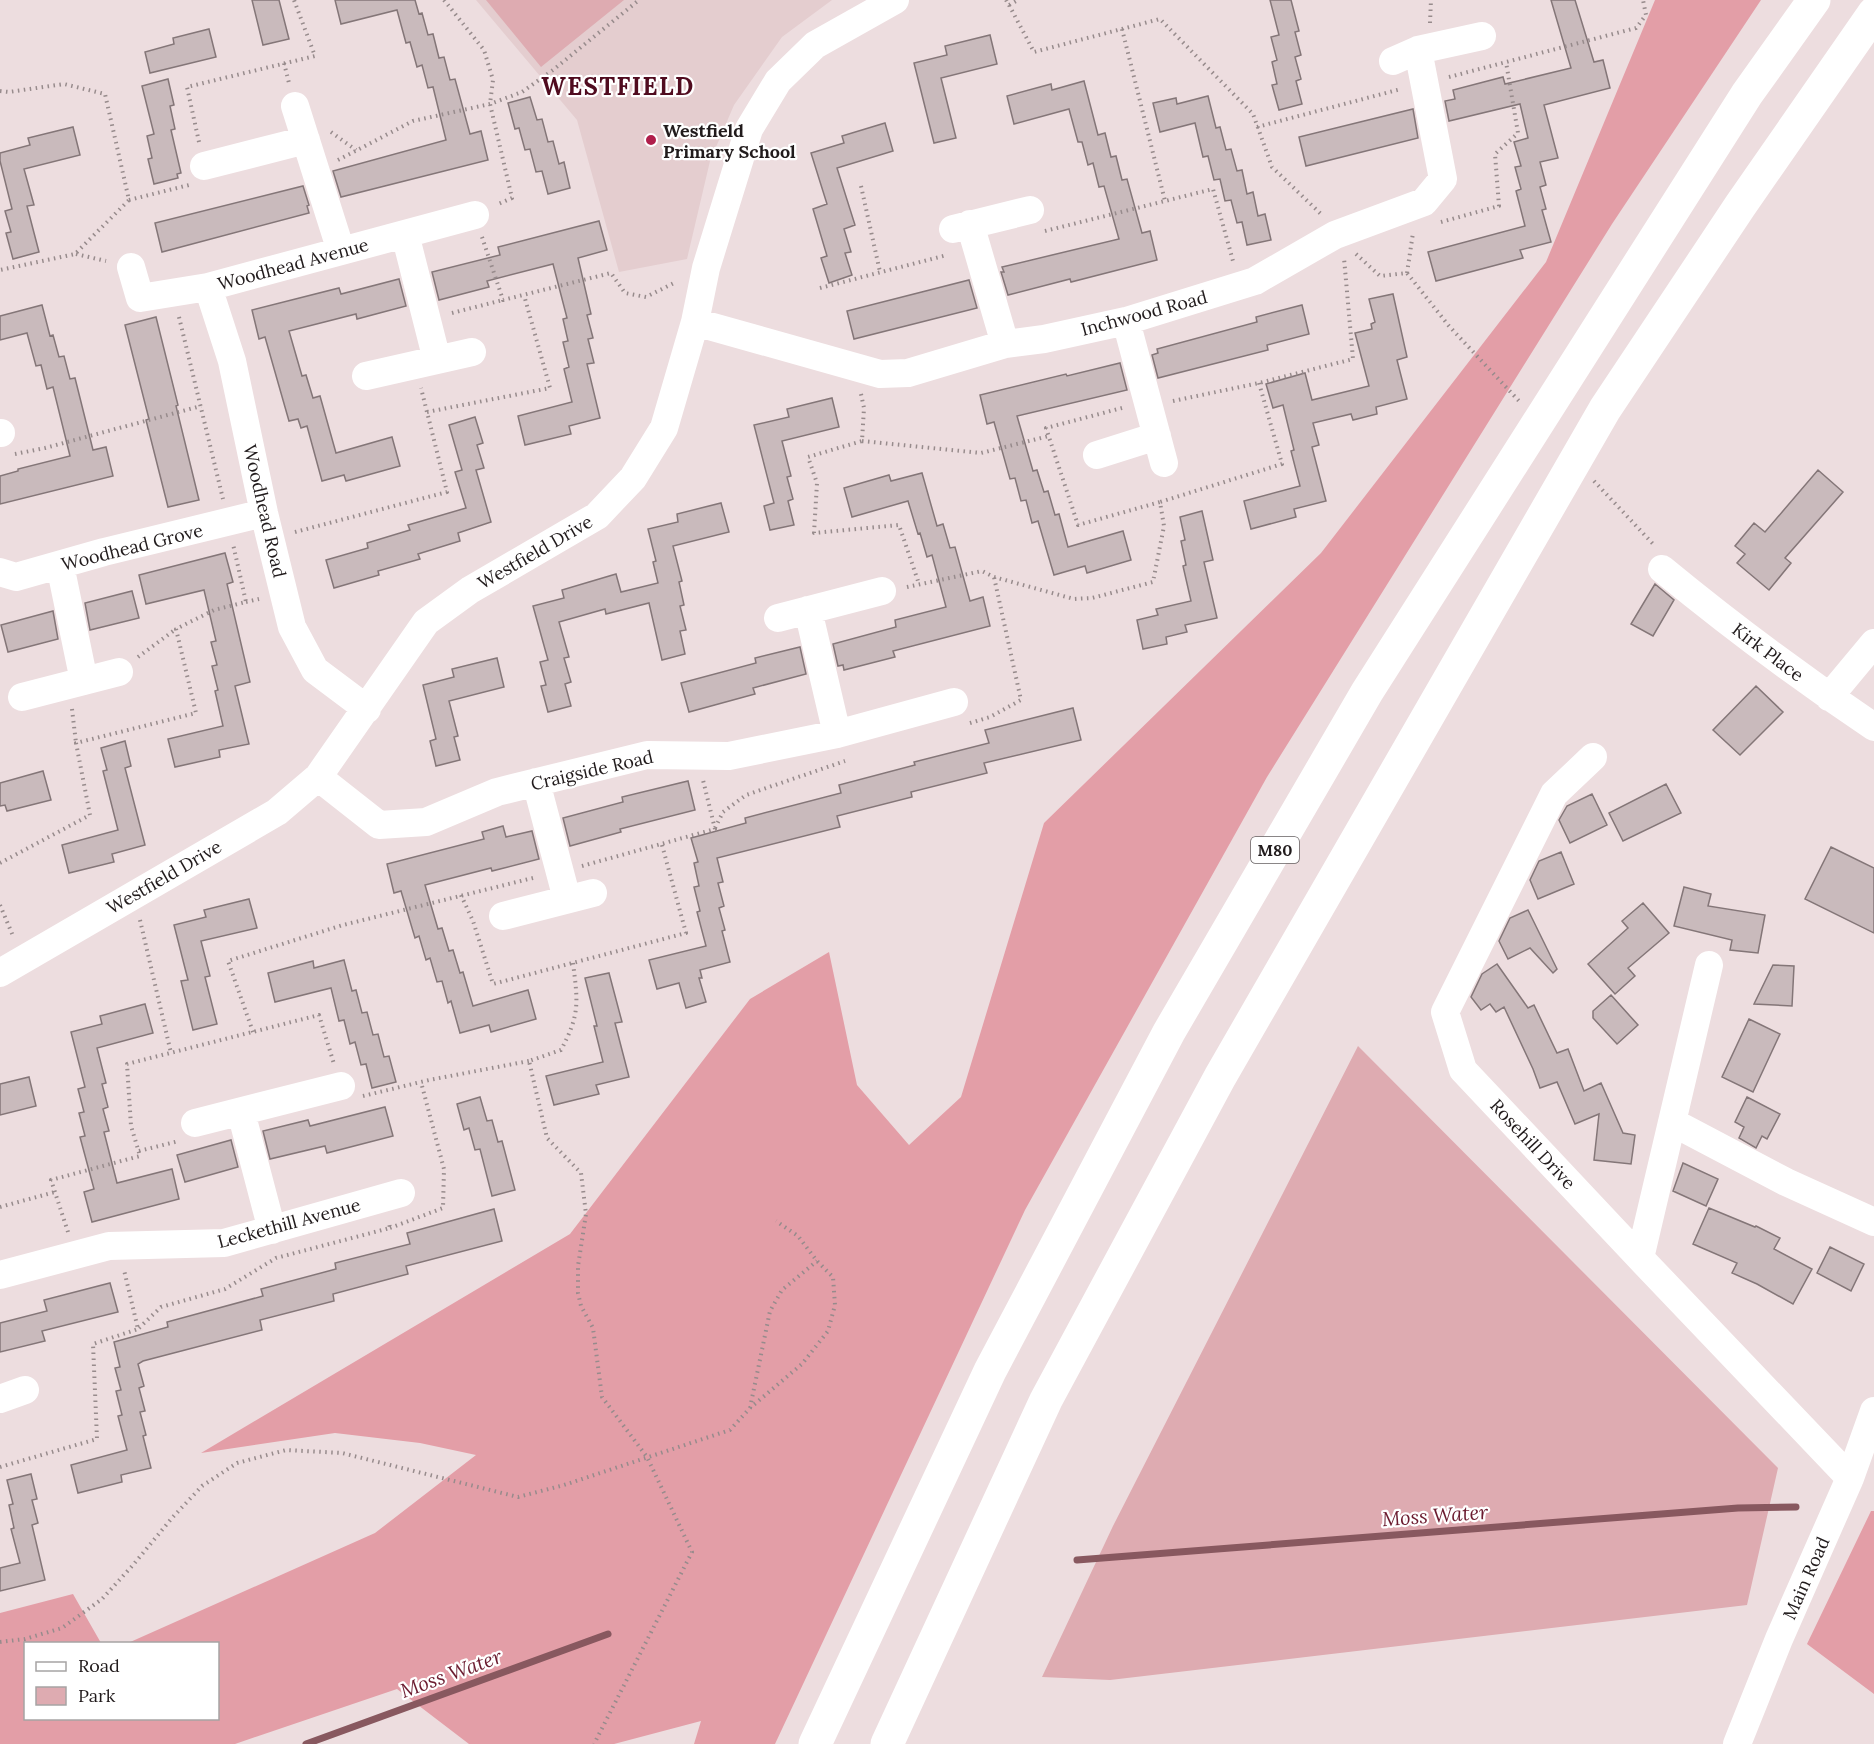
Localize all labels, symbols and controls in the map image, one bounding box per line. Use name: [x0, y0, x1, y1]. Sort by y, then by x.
district label: WESTFIELD: [541, 71, 695, 102]
place label: Westfield Primary School: [663, 119, 796, 163]
marker: Westfield Primary School: [644, 133, 658, 147]
street label: Woodhead Avenue: [215, 233, 371, 295]
street label: Inchwood Road: [1078, 285, 1210, 341]
street label: Woodhead Road: [238, 442, 292, 580]
street label: Westfield Drive: [474, 510, 597, 594]
street label: Woodhead Grove: [59, 518, 205, 576]
street label: Kirk Place: [1728, 618, 1809, 687]
street label: Craigside Road: [529, 745, 656, 795]
street label: Westfield Drive: [103, 835, 226, 919]
road number: M80: [1251, 837, 1299, 863]
street label: Rosehill Drive: [1485, 1094, 1581, 1194]
street label: Leckethill Avenue: [215, 1193, 363, 1253]
water label: Moss Water: [1381, 1499, 1490, 1531]
street label: Main Road: [1778, 1533, 1835, 1623]
legend: [24, 1642, 219, 1720]
water label: Moss Water: [397, 1643, 506, 1703]
text: Road: [78, 1654, 120, 1677]
text: Park: [78, 1684, 116, 1707]

